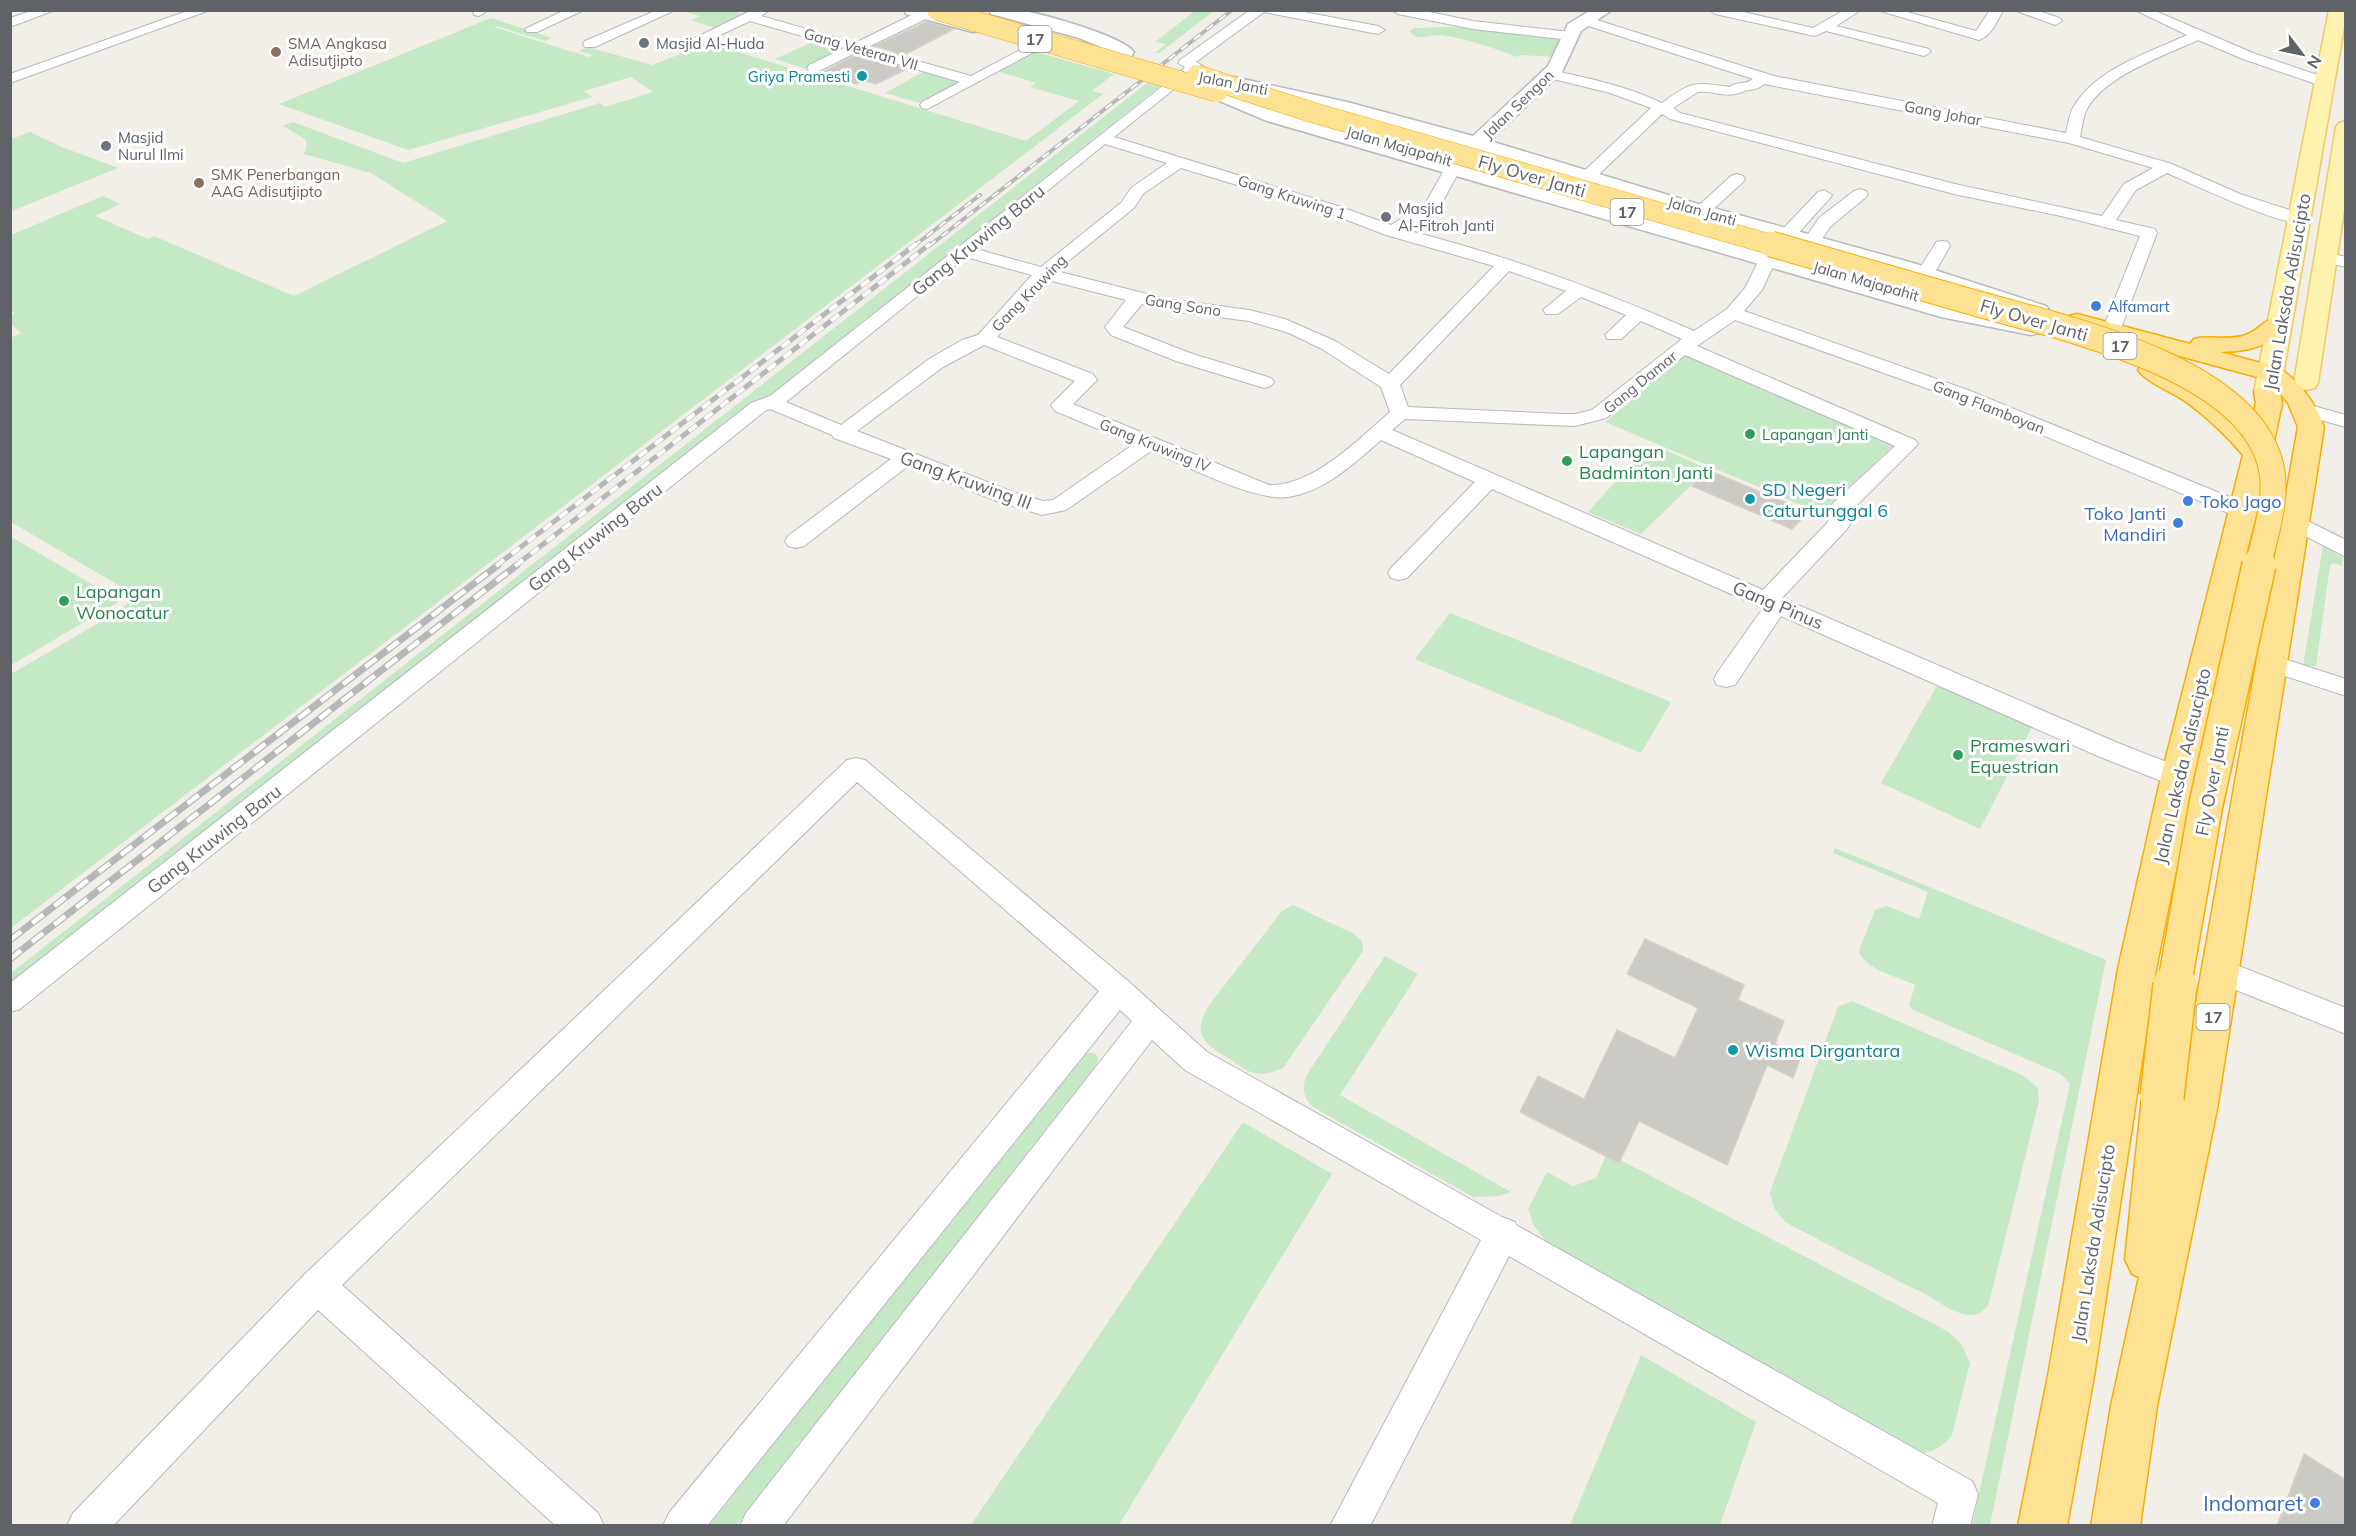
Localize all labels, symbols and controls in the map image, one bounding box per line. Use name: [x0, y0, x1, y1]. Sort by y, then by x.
street label: Gang Veteran VII: [802, 24, 920, 74]
north arrow: [2272, 24, 2332, 84]
road number: 17: [1018, 26, 1052, 52]
place label: SMA Angkasa Adisutjipto: [288, 34, 387, 70]
place label: Masjid Al-Huda: [656, 34, 765, 53]
marker: Masjid Al-Huda: [637, 36, 651, 50]
marker: SMA Angkasa Adisutjipto: [269, 45, 283, 59]
text: N: [2303, 52, 2326, 72]
street label: Jalan Sengon: [1478, 65, 1558, 143]
place label: Griya Pramesti: [748, 67, 850, 86]
street label: Jalan Janti: [1196, 67, 1270, 99]
marker: Griya Pramesti: [855, 69, 869, 83]
street label: Gang Johar: [1903, 96, 1984, 130]
street label: Jalan Majapahit: [1344, 122, 1454, 170]
place label: Masjid Nurul Ilmi: [118, 128, 184, 164]
marker: Masjid Nurul Ilmi: [99, 139, 113, 153]
street label: Fly Over Janti: [1476, 150, 1588, 202]
place label: SMK Penerbangan AAG Adisutjipto: [211, 165, 340, 201]
street label: Gang Kruwing 1: [1235, 171, 1349, 223]
marker: SMK Penerbangan AAG Adisutjipto: [192, 176, 206, 190]
street label: Gang Kruwing Baru: [907, 180, 1049, 300]
street label: Jalan Janti: [1665, 192, 1739, 230]
street label: Jalan Laksda Adisucipto: [2258, 192, 2316, 392]
place label: Masjid Al-Fitroh Janti: [1398, 199, 1494, 235]
road number: 17: [1610, 199, 1644, 225]
marker: Masjid Al-Fitroh Janti: [1379, 210, 1393, 224]
street label: Gang Kruwing: [988, 251, 1070, 335]
street label: Jalan Majapahit: [1811, 257, 1921, 305]
street label: Gang Sono: [1143, 290, 1223, 320]
street label: Fly Over Janti: [1978, 294, 2090, 346]
place label: Alfamart: [2108, 297, 2170, 316]
marker: Alfamart: [2089, 299, 2103, 313]
road number: 17: [2104, 333, 2136, 359]
street label: Gang Damar: [1599, 346, 1681, 418]
street label: Gang Flamboyan: [1930, 376, 2048, 438]
street label: Gang Kruwing IV: [1097, 414, 1214, 476]
place label: Lapangan Janti: [1762, 425, 1868, 444]
marker: Lapangan Janti: [1743, 427, 1757, 441]
place label: Lapangan Badminton Janti: [1579, 440, 1713, 484]
street label: Gang Kruwing III: [897, 446, 1035, 514]
marker: Lapangan Badminton Janti: [1560, 454, 1574, 468]
street label: Gang Kruwing Baru: [523, 477, 667, 597]
place label: SD Negeri Caturtunggal 6: [1762, 478, 1888, 522]
place label: Toko Jago: [2200, 490, 2282, 513]
marker: SD Negeri Caturtunggal 6: [1743, 492, 1757, 506]
marker: Toko Jago: [2181, 494, 2195, 508]
place label: Toko Janti Mandiri: [2084, 502, 2166, 546]
marker: Toko Janti Mandiri: [2171, 516, 2185, 530]
street label: Gang Pinus: [1729, 576, 1827, 634]
place label: Lapangan Wonocatur: [76, 580, 169, 624]
marker: Lapangan Wonocatur: [57, 594, 71, 608]
street label: Jalan Laksda Adisucipto: [2148, 666, 2216, 866]
street label: Fly Over Janti: [2190, 724, 2234, 838]
place label: Prameswari Equestrian: [1970, 734, 2070, 778]
marker: Prameswari Equestrian: [1951, 748, 1965, 762]
street label: Gang Kruwing Baru: [142, 779, 286, 899]
road number: 17: [2196, 1004, 2230, 1030]
place label: Wisma Dirgantara: [1745, 1039, 1900, 1062]
marker: Wisma Dirgantara: [1726, 1043, 1740, 1057]
street label: Jalan Laksda Adisucipto: [2066, 1142, 2120, 1344]
place label: Indomaret: [2203, 1490, 2303, 1516]
marker: Indomaret: [2308, 1496, 2322, 1510]

